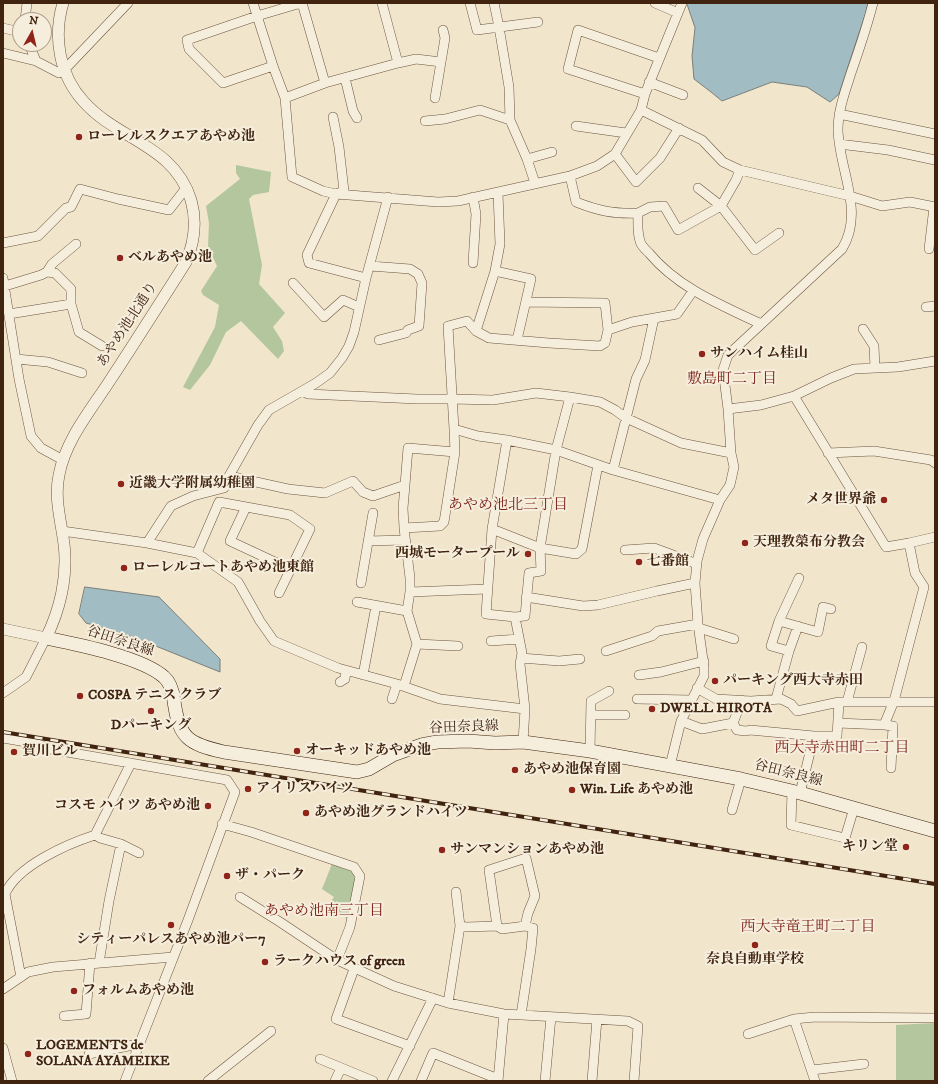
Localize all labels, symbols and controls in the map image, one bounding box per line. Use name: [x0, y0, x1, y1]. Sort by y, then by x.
north arrow: [12, 12, 52, 52]
text: N: [28, 14, 39, 29]
place label: ローレルスクエアあやめ池: [87, 129, 255, 145]
marker: ローレルスクエアあやめ池: [74, 132, 84, 142]
place label: ベルあやめ池: [128, 250, 212, 266]
marker: ベルあやめ池: [115, 253, 125, 263]
street label: あやめ池北通り: [94, 279, 162, 371]
place label: サンハイム桂山: [710, 346, 808, 362]
marker: サンハイム桂山: [697, 349, 707, 359]
district label: 敷島町二丁目: [687, 371, 777, 389]
place label: 近畿大学附属幼稚園: [129, 476, 255, 492]
marker: 近畿大学附属幼稚園: [116, 479, 126, 489]
place label: メタ世界爺: [806, 492, 876, 508]
marker: メタ世界爺: [879, 495, 889, 505]
district label: あやめ池北三丁目: [448, 497, 568, 515]
place label: 天理教榮布分教会: [753, 535, 865, 551]
marker: 天理教榮布分教会: [740, 538, 750, 548]
place label: 西城モータープール: [395, 546, 520, 562]
marker: 西城モータープール: [523, 549, 533, 559]
place label: 七番館: [647, 554, 689, 570]
marker: 七番館: [634, 557, 644, 567]
place label: ローレルコートあやめ池東館: [132, 560, 314, 576]
marker: ローレルコートあやめ池東館: [119, 563, 129, 573]
street label: 谷田奈良線: [84, 623, 156, 661]
place label: パーキング西大寺赤田: [723, 673, 863, 689]
marker: パーキング西大寺赤田: [710, 676, 720, 686]
place label: COSPA テニス クラブ: [88, 688, 221, 704]
marker: COSPA テニス クラブ: [75, 691, 85, 701]
place label: DWELL HIROTA: [660, 701, 772, 717]
marker: DWELL HIROTA: [647, 704, 657, 714]
marker: Dパーキング: [146, 706, 156, 716]
place label: Dパーキング: [111, 718, 191, 734]
street label: 谷田奈良線: [429, 718, 499, 738]
district label: 西大寺赤田町二丁目: [775, 740, 909, 758]
place label: オーキッドあやめ池: [305, 743, 431, 759]
place label: 賀川ビル: [22, 744, 78, 760]
marker: オーキッドあやめ池: [292, 746, 302, 756]
marker: 賀川ビル: [9, 747, 19, 757]
street label: 谷田奈良線: [752, 757, 824, 791]
place label: あやめ池保育園: [523, 762, 621, 778]
marker: あやめ池保育園: [510, 765, 520, 775]
place label: アイリスハイツ: [256, 781, 354, 797]
place label: Win. Life あやめ池: [580, 782, 693, 798]
marker: アイリスハイツ: [243, 784, 253, 794]
marker: Win. Life あやめ池: [567, 785, 577, 795]
place label: コスモ ハイツ あやめ池: [54, 798, 200, 814]
marker: コスモ ハイツ あやめ池: [203, 801, 213, 811]
place label: あやめ池グランドハイツ: [314, 805, 468, 821]
marker: あやめ池グランドハイツ: [301, 808, 311, 818]
place label: キリン堂: [842, 839, 898, 855]
place label: サンマンションあやめ池: [450, 842, 604, 858]
marker: キリン堂: [901, 842, 911, 852]
marker: サンマンションあやめ池: [437, 845, 447, 855]
place label: ザ・パーク: [235, 868, 305, 884]
marker: ザ・パーク: [222, 871, 232, 881]
district label: あやめ池南三丁目: [264, 903, 384, 921]
district label: 西大寺竜王町二丁目: [741, 919, 875, 937]
marker: シティーパレスあやめ池パー7: [166, 920, 176, 930]
place label: シティーパレスあやめ池パー7: [76, 932, 266, 948]
marker: 奈良自動車学校: [750, 940, 760, 950]
place label: 奈良自動車学校: [706, 952, 804, 968]
place label: ラークハウス of green: [273, 954, 405, 970]
marker: ラークハウス of green: [260, 957, 270, 967]
place label: フォルムあやめ池: [82, 983, 194, 999]
marker: フォルムあやめ池: [69, 986, 79, 996]
place label: LOGEMENTS de SOLANA AYAMEIKE: [36, 1038, 170, 1070]
marker: LOGEMENTS de SOLANA AYAMEIKE: [23, 1049, 33, 1059]

